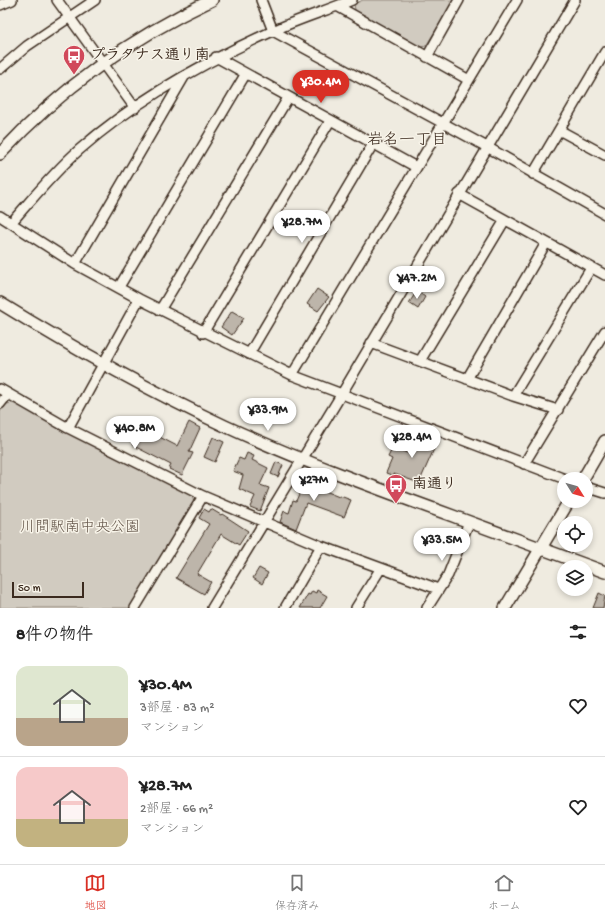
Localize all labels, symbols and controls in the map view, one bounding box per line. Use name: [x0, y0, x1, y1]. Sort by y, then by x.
bus stop icon: プラタナス通り南: [61, 43, 87, 76]
place label: プラタナス通り南: [90, 46, 210, 65]
pin: ¥30.4M: [288, 70, 354, 104]
text: ¥30.4M: [301, 75, 341, 90]
district label: 岩名一丁目: [367, 131, 447, 151]
pin: ¥28.7M: [269, 210, 335, 244]
text: ¥28.7M: [282, 215, 322, 230]
pin: ¥47.2M: [384, 266, 450, 300]
text: ¥47.2M: [398, 271, 436, 286]
pin: ¥33.9M: [235, 398, 301, 432]
text: ¥33.9M: [248, 403, 288, 418]
pin: ¥40.8M: [102, 416, 168, 450]
text: ¥40.8M: [115, 421, 155, 436]
pin: ¥28.4M: [379, 425, 445, 459]
text: ¥28.4M: [393, 430, 431, 445]
pin: ¥27M: [290, 468, 338, 502]
bus stop icon: 南通り: [383, 472, 409, 505]
north arrow: [557, 472, 593, 508]
map controls: [557, 472, 593, 596]
text: ¥27M: [300, 473, 328, 488]
place label: 南通り: [412, 475, 457, 494]
button: locate: [557, 516, 593, 552]
park label: 川間駅南中央公園: [20, 518, 140, 537]
pin: ¥33.5M: [409, 528, 475, 562]
text: ¥33.5M: [422, 533, 462, 548]
button: layers: [557, 560, 593, 596]
scale bar: [12, 580, 84, 599]
text: 50 m: [18, 583, 40, 595]
icon: filters: [567, 621, 589, 643]
text: 8件の物件: [16, 626, 93, 646]
text: ¥30.4M: [140, 676, 192, 696]
icon: home: [48, 682, 96, 730]
icon: heart: [567, 695, 589, 717]
text: 3部屋 · 83 m²: [140, 701, 214, 716]
text: マンション: [140, 721, 204, 736]
text: ¥28.7M: [140, 777, 192, 797]
icon: home: [48, 783, 96, 831]
icon: heart: [567, 796, 589, 818]
text: 2部屋 · 66 m²: [140, 802, 213, 817]
text: マンション: [140, 822, 204, 837]
tab: 地図: [84, 872, 106, 913]
tab: 保存済み: [275, 872, 319, 913]
tab: ホーム: [488, 872, 521, 913]

